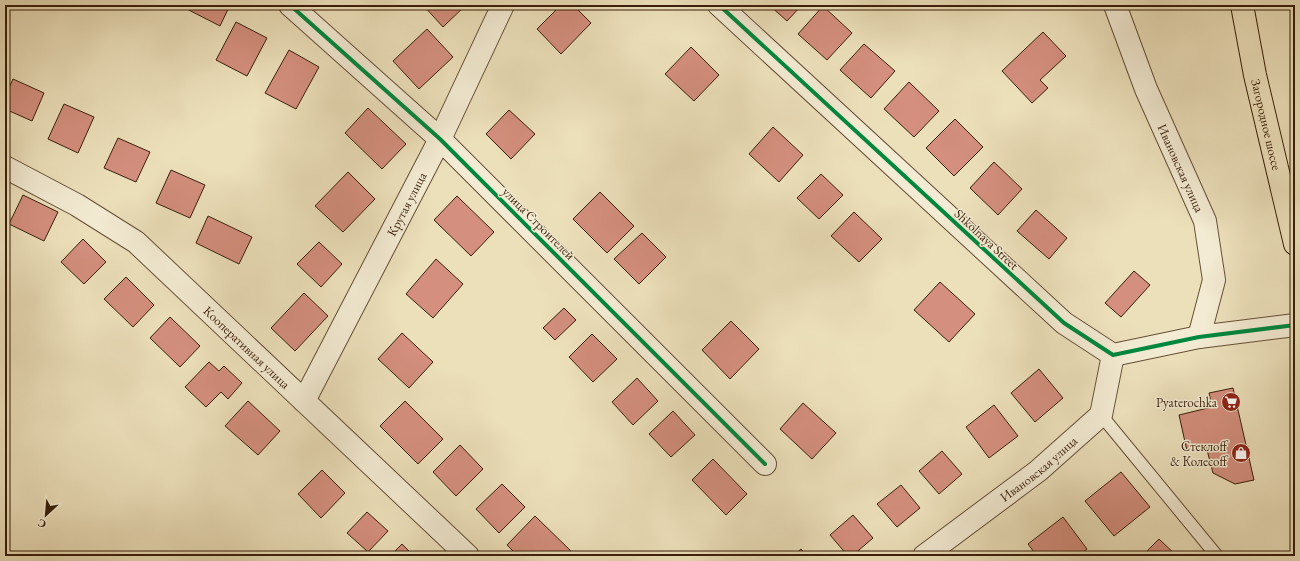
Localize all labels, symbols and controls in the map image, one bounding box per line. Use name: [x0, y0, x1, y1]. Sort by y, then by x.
street label: Загородное шоссе: [1247, 77, 1285, 172]
street label: Ивановская улица: [1154, 121, 1208, 216]
street label: Крутая улица: [383, 168, 431, 239]
street label: улица Строителей: [499, 183, 579, 263]
street label: Shkolnaya Street: [951, 205, 1022, 274]
street label: Кооперативная улица: [200, 302, 294, 393]
supermarket icon: Pyaterochka: [1220, 391, 1242, 413]
place label: Pyaterochka: [1156, 394, 1218, 411]
street label: Ивановская улица: [997, 432, 1081, 506]
place label: Стеклоff & Колесоff: [1170, 438, 1229, 470]
shop icon: Стеклоff & Колесоff: [1230, 442, 1252, 464]
north arrow: [26, 495, 66, 535]
text: С: [35, 516, 48, 532]

